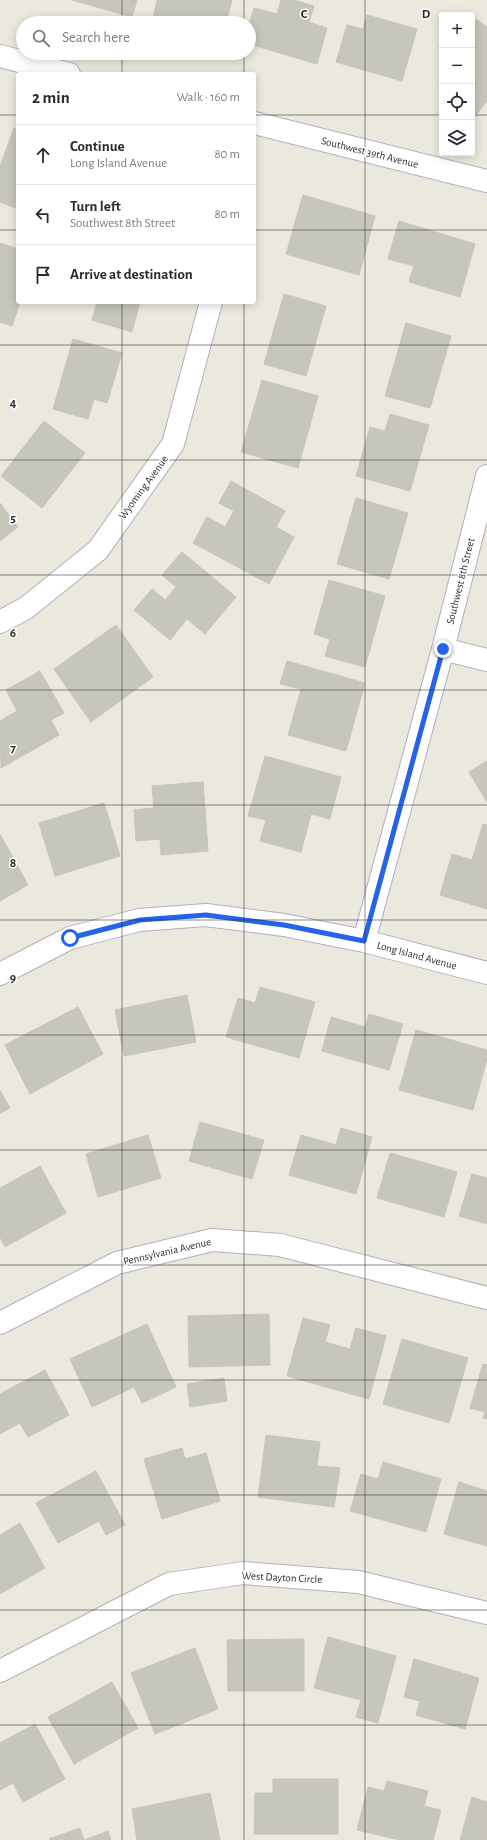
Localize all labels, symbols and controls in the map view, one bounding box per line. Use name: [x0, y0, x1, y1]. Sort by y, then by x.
text: C: [301, 8, 308, 21]
text: D: [422, 8, 431, 21]
map controls: [439, 12, 475, 156]
button: +: [439, 12, 475, 48]
search box: [16, 16, 256, 60]
icon: search: [30, 27, 52, 49]
text: Search here: [62, 30, 130, 45]
button: −: [439, 48, 475, 84]
button: locate: [439, 84, 475, 120]
text: 2 min: [32, 89, 70, 106]
text: Walk · 160 m: [177, 91, 240, 104]
button: layers: [439, 120, 475, 156]
street label: Southwest 39th Avenue: [320, 135, 420, 170]
text: Continue: [70, 139, 125, 154]
icon: ahead: [32, 144, 54, 166]
text: 80 m: [214, 148, 240, 161]
text: Long Island Avenue: [70, 157, 167, 170]
text: Turn left: [70, 199, 121, 214]
icon: left: [32, 204, 54, 226]
text: 80 m: [214, 208, 240, 221]
text: Southwest 8th Street: [70, 217, 175, 230]
icon: arrive: [32, 264, 54, 286]
text: Arrive at destination: [70, 267, 193, 282]
text: 4: [10, 397, 17, 410]
street label: Wyoming Avenue: [117, 453, 170, 521]
text: 5: [10, 512, 16, 525]
street label: Southwest 8th Street: [444, 536, 477, 626]
text: 6: [10, 627, 16, 640]
route end: [434, 640, 452, 658]
text: 7: [10, 742, 16, 755]
text: 8: [10, 857, 16, 870]
route start: [61, 929, 79, 947]
street label: Long Island Avenue: [376, 940, 458, 971]
text: 9: [10, 972, 16, 985]
street label: Pennsylvania Avenue: [122, 1236, 212, 1267]
street label: West Dayton Circle: [241, 1570, 323, 1585]

